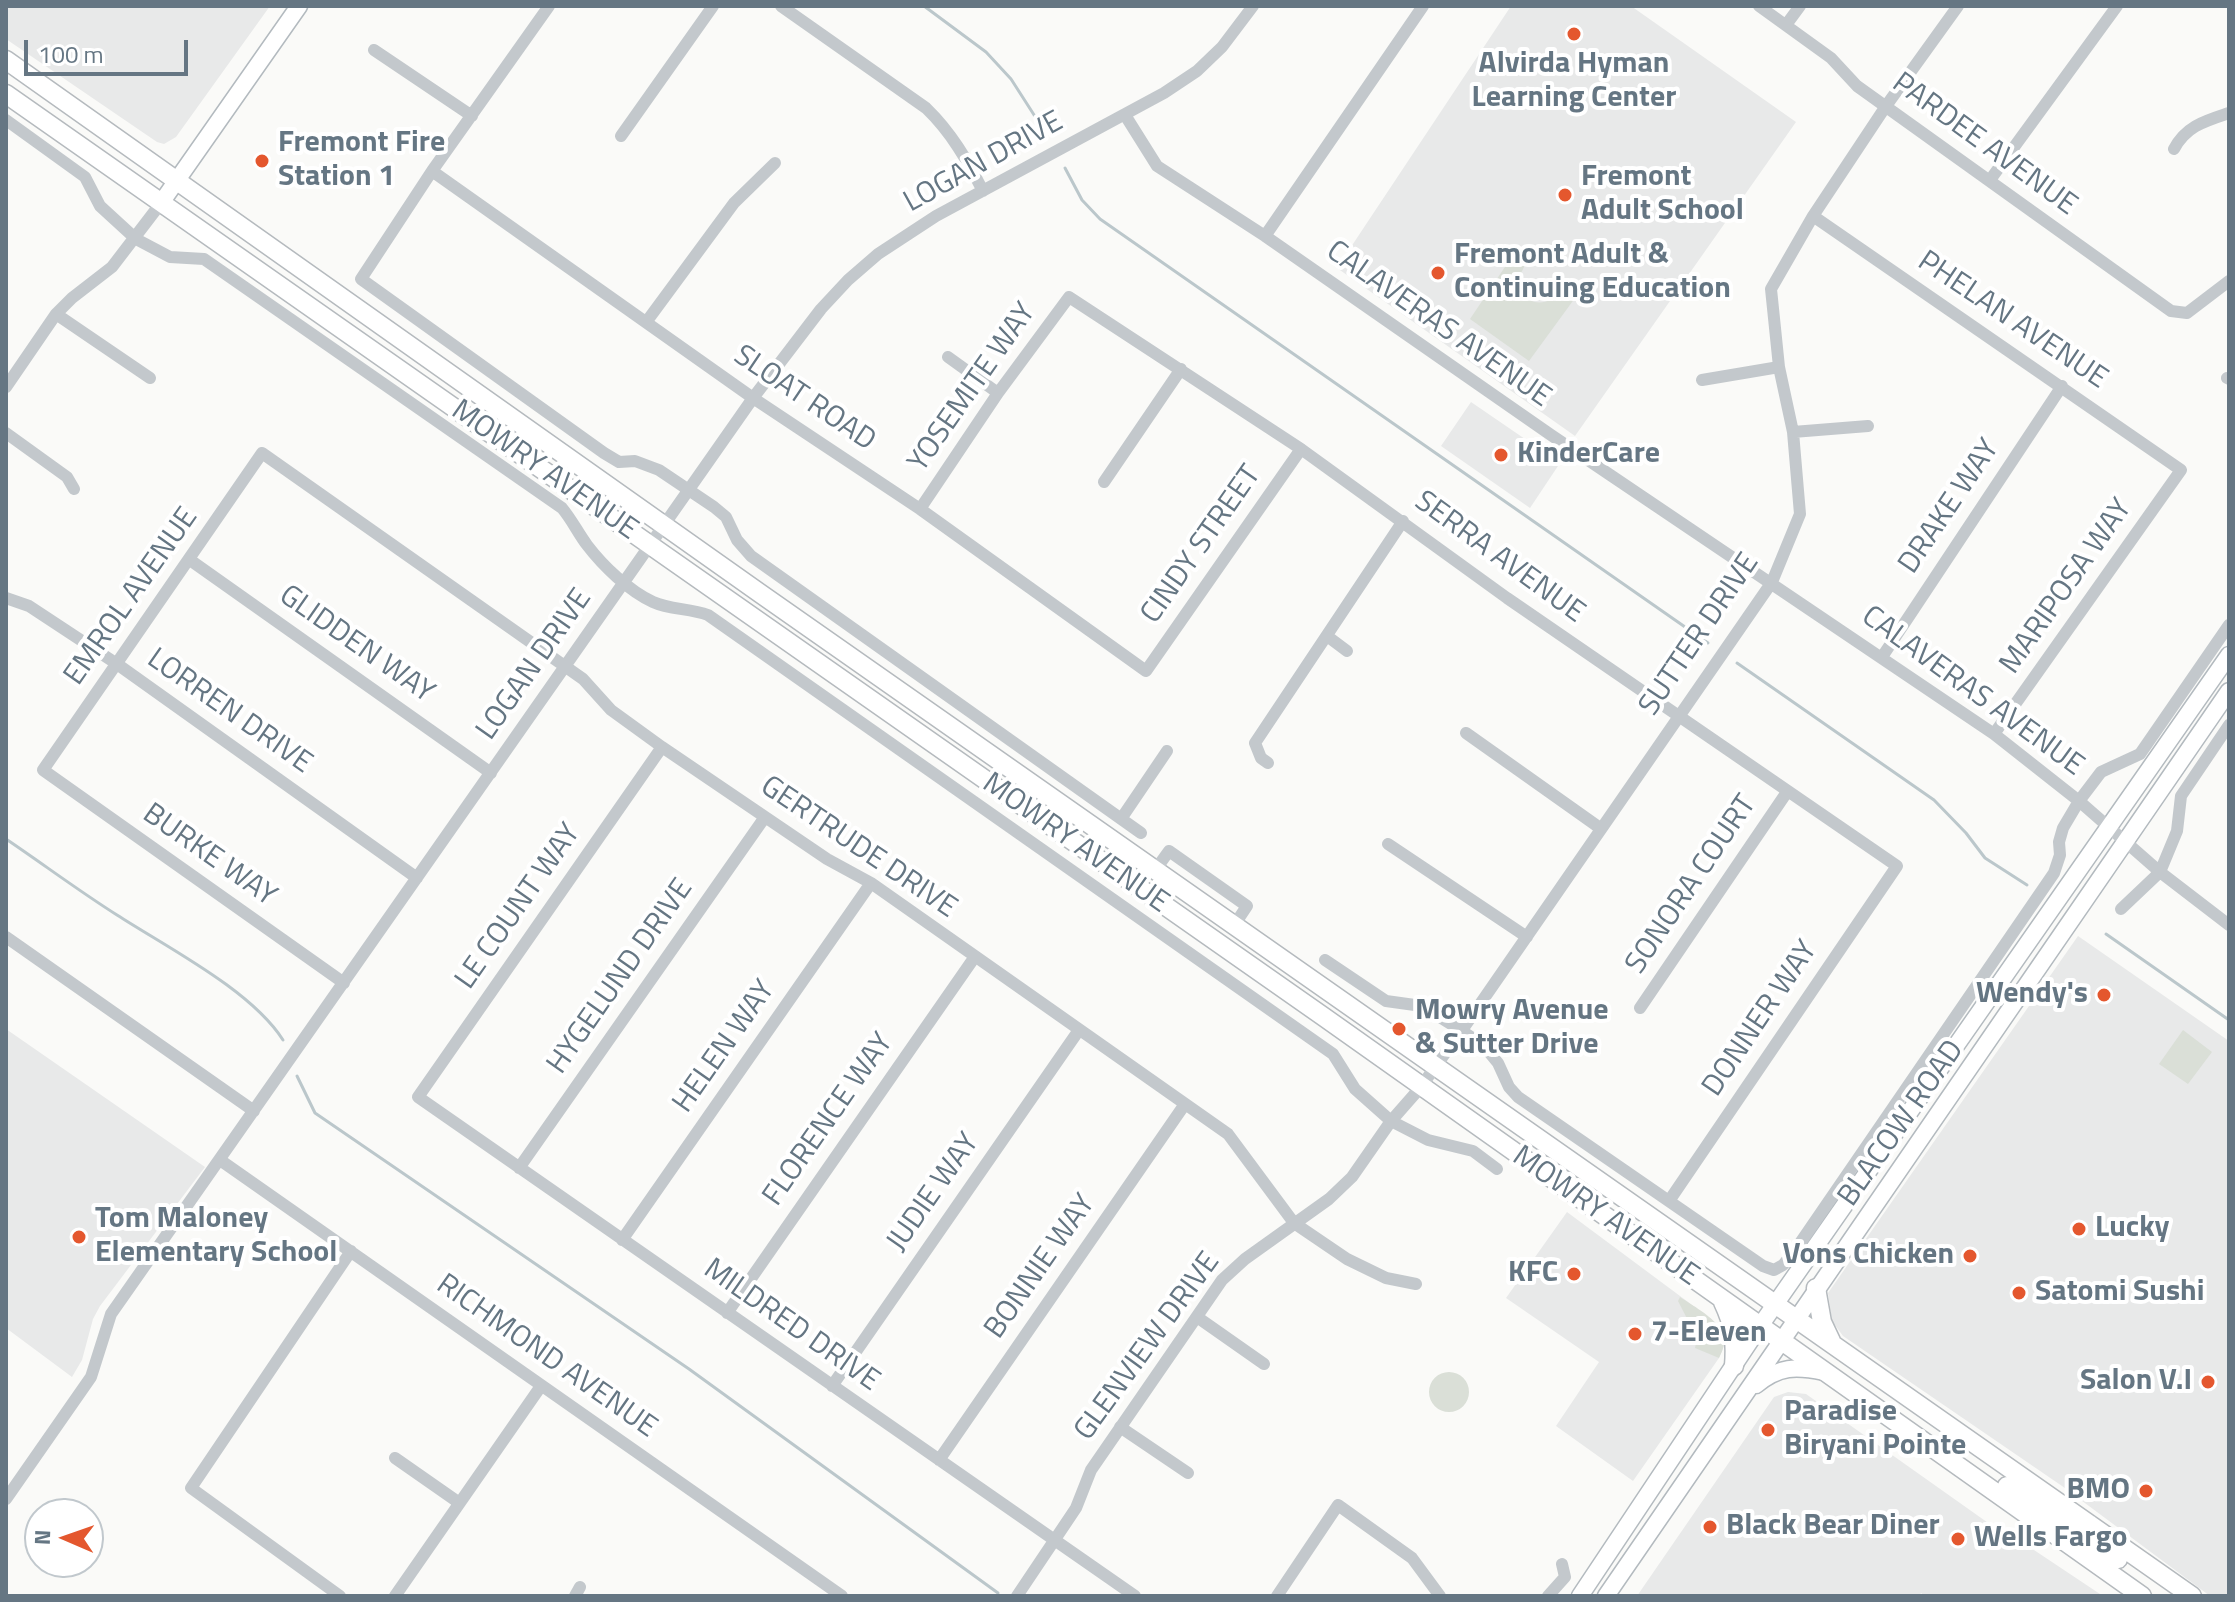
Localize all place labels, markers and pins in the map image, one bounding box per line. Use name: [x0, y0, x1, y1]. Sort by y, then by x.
marker: Alvirda Hyman Learning Center: [1565, 25, 1583, 43]
place label: Alvirda Hyman Learning Center: [1472, 47, 1676, 118]
place label: Fremont Fire Station 1: [278, 126, 445, 196]
marker: Fremont Fire Station 1: [253, 152, 271, 170]
place label: Fremont Adult School: [1581, 160, 1744, 230]
marker: Fremont Adult School: [1556, 186, 1574, 204]
place label: Fremont Adult & Continuing Education: [1454, 238, 1731, 308]
marker: Fremont Adult & Continuing Education: [1429, 264, 1447, 282]
place label: KinderCare: [1517, 437, 1660, 473]
marker: KinderCare: [1492, 446, 1510, 464]
place label: Wendy's: [1976, 977, 2088, 1013]
marker: Wendy's: [2095, 986, 2113, 1004]
place label: Mowry Avenue & Sutter Drive: [1415, 994, 1609, 1064]
marker: Mowry Avenue & Sutter Drive: [1390, 1020, 1408, 1038]
place label: Tom Maloney Elementary School: [95, 1202, 337, 1272]
place label: Lucky: [2095, 1211, 2170, 1247]
marker: Lucky: [2070, 1220, 2088, 1238]
marker: Tom Maloney Elementary School: [70, 1228, 88, 1246]
place label: Vons Chicken: [1782, 1238, 1954, 1274]
marker: Vons Chicken: [1961, 1247, 1979, 1265]
place label: KFC: [1508, 1256, 1558, 1292]
marker: KFC: [1565, 1265, 1583, 1283]
place label: Satomi Sushi: [2035, 1275, 2204, 1311]
marker: Satomi Sushi: [2010, 1284, 2028, 1302]
place label: 7-Eleven: [1651, 1316, 1766, 1352]
marker: 7-Eleven: [1626, 1325, 1644, 1343]
place label: Salon V.I: [2080, 1364, 2192, 1400]
marker: Salon V.I: [2199, 1373, 2217, 1391]
place label: Paradise Biryani Pointe: [1784, 1395, 1966, 1466]
marker: Paradise Biryani Pointe: [1759, 1421, 1777, 1439]
place label: BMO: [2066, 1473, 2130, 1509]
marker: BMO: [2137, 1482, 2155, 1500]
place label: Black Bear Diner: [1726, 1509, 1940, 1545]
marker: Black Bear Diner: [1701, 1518, 1719, 1536]
place label: Wells Fargo: [1974, 1521, 2127, 1557]
marker: Wells Fargo: [1949, 1530, 1967, 1548]

